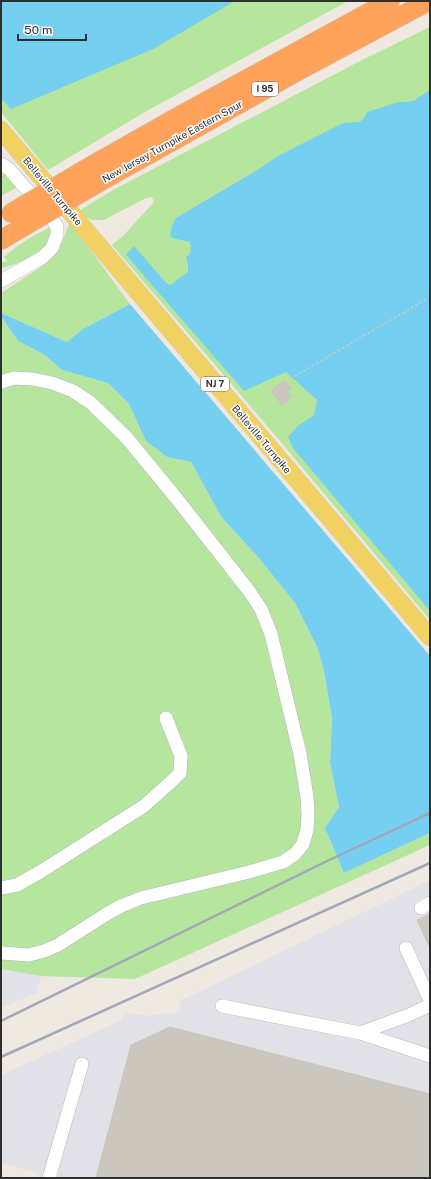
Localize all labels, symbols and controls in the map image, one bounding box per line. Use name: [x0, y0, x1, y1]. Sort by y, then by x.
scale bar: [18, 16, 86, 42]
text: 50 m: [24, 23, 52, 37]
road number: I 95: [252, 82, 278, 96]
street label: New Jersey Turnpike Eastern Spur: [100, 97, 244, 185]
street label: Belleville Turnpike: [21, 154, 85, 228]
road number: NJ 7: [201, 377, 229, 391]
street label: Belleville Turnpike: [230, 402, 294, 476]

